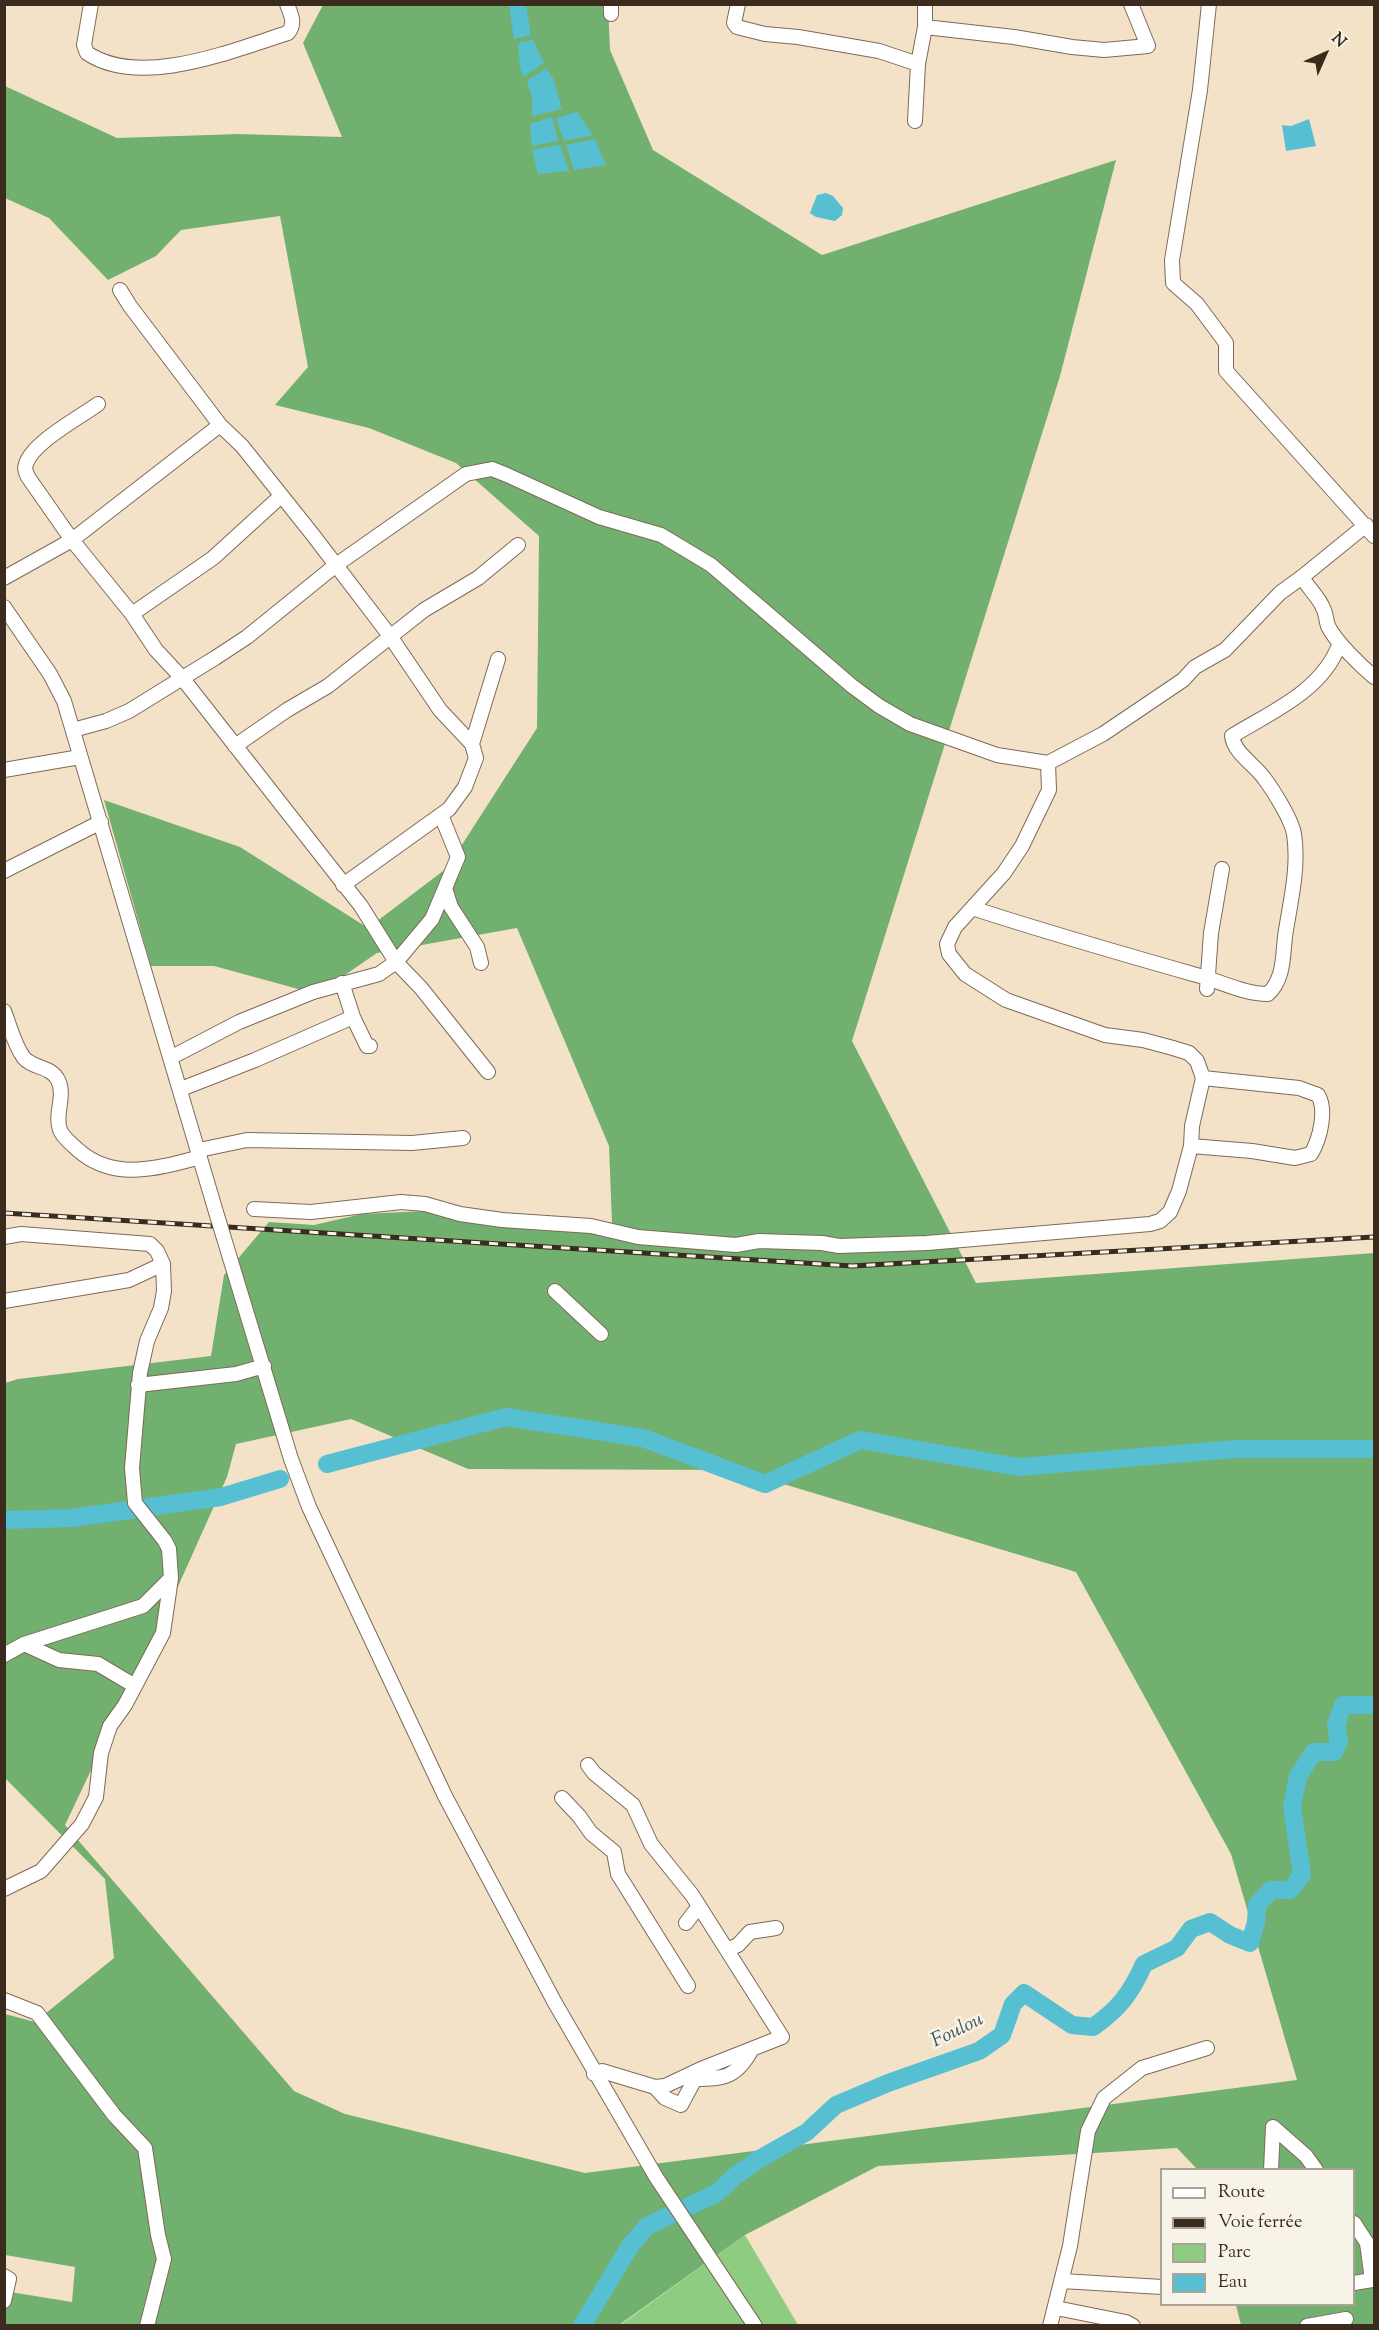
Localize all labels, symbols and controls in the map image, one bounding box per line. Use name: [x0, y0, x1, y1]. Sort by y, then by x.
north arrow: [1295, 24, 1355, 84]
text: N: [1325, 28, 1351, 54]
water label: Foulou: [928, 2009, 988, 2055]
legend: [1160, 2168, 1355, 2306]
text: Route: [1218, 2180, 1265, 2206]
text: Voie ferrée: [1218, 2210, 1302, 2236]
text: Parc: [1218, 2240, 1251, 2266]
text: Eau: [1218, 2270, 1247, 2296]

